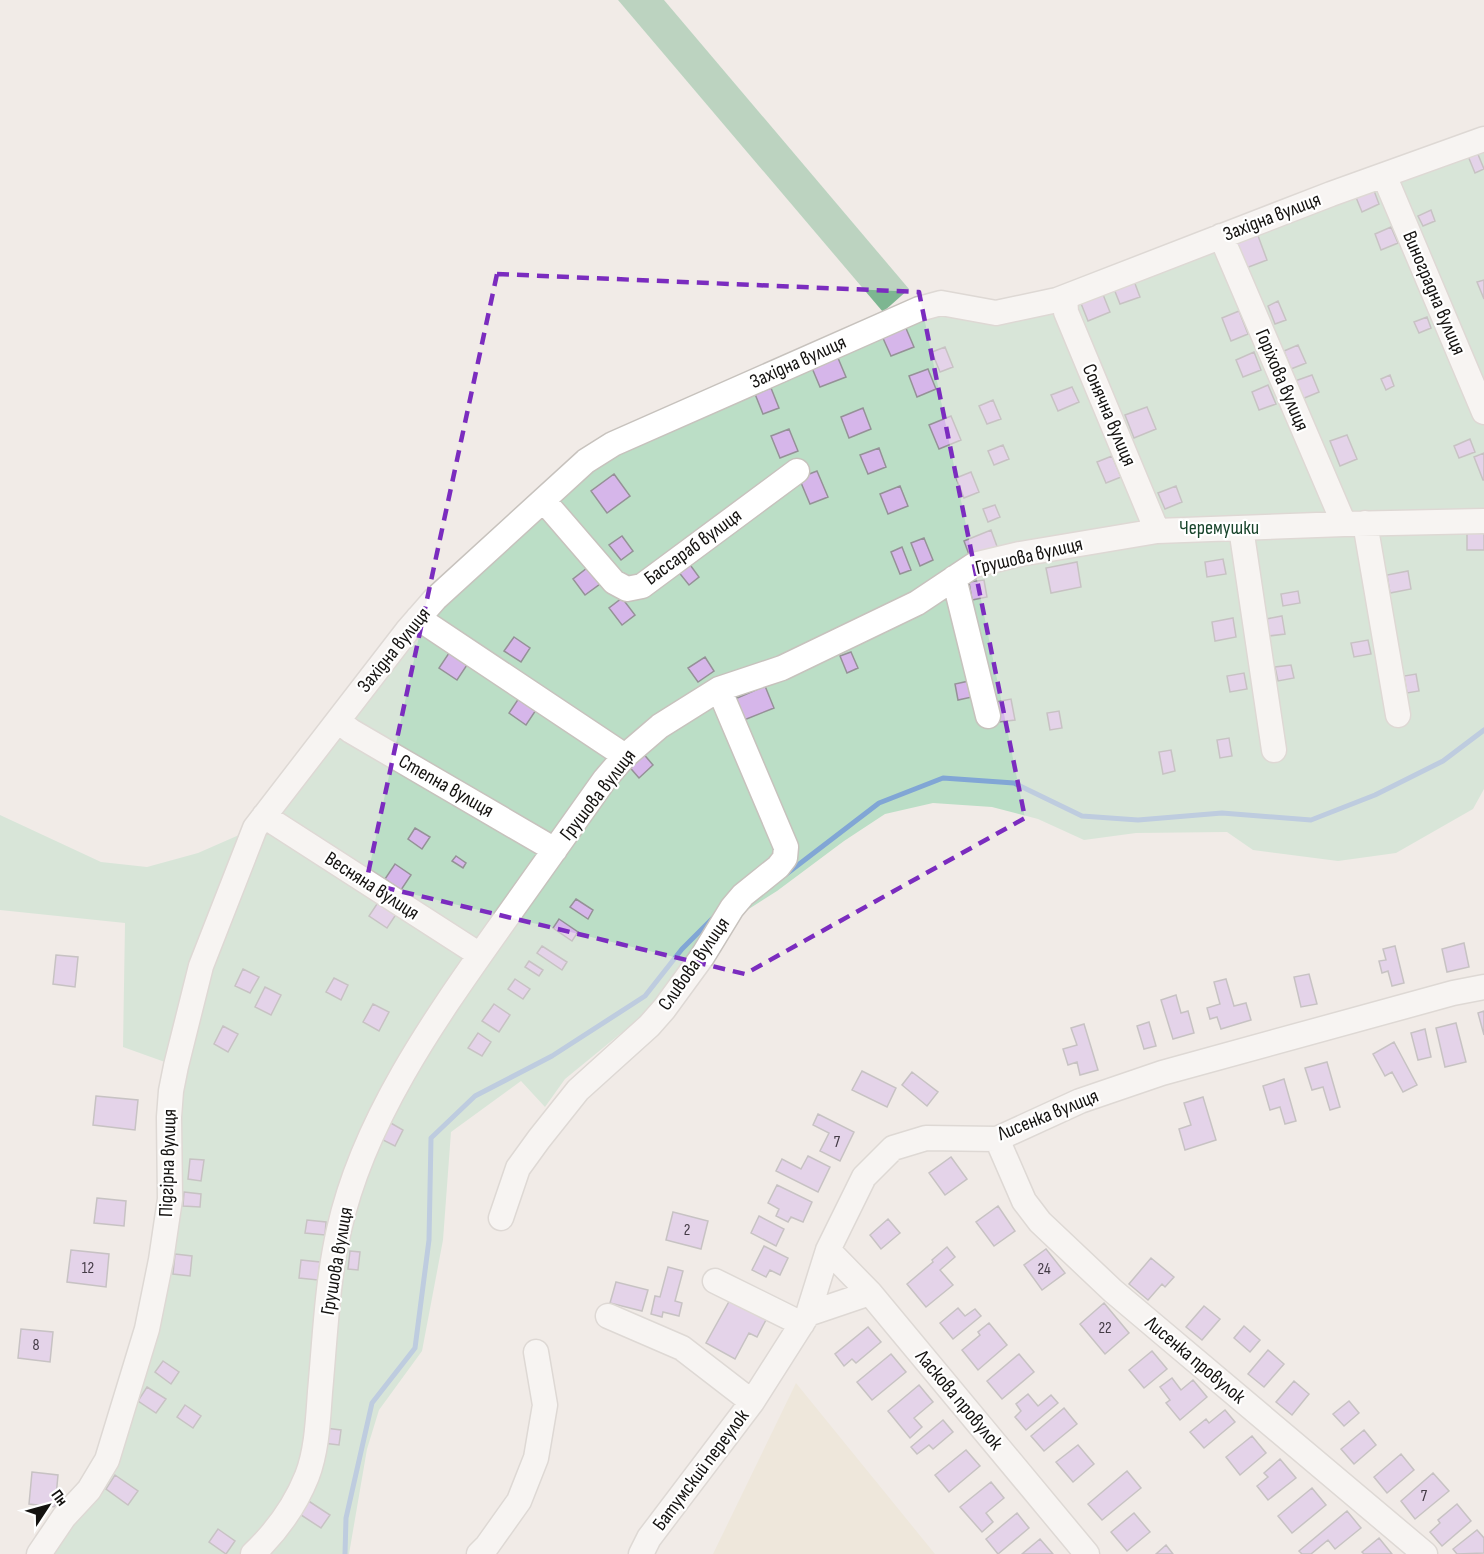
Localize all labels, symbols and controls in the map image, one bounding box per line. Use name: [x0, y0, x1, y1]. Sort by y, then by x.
street label: Західна вулиця: [1220, 187, 1324, 247]
street label: Виноградна вулиця: [1397, 227, 1471, 359]
street label: Горіхова вулиця: [1250, 325, 1314, 435]
street label: Західна вулиця: [746, 330, 850, 394]
street label: Сонячна вулиця: [1077, 360, 1141, 470]
street label: Бассараб вулиця: [640, 504, 746, 590]
park label: Черемушки: [1179, 516, 1259, 540]
street label: Грушова вулиця: [973, 532, 1085, 580]
street label: Західна вулиця: [352, 603, 436, 697]
street label: Грушова вулиця: [555, 745, 641, 845]
street label: Степна вулиця: [394, 749, 498, 823]
street label: Весняна вулиця: [320, 847, 424, 925]
street label: Сливова вулиця: [653, 913, 735, 1015]
street label: Лисенка вулиця: [993, 1084, 1102, 1147]
street label: Підгірна вулиця: [154, 1108, 182, 1218]
house number: 7: [834, 1133, 841, 1152]
street label: Грушова вулиця: [316, 1205, 358, 1317]
house number: 2: [684, 1221, 690, 1240]
house number: 12: [82, 1259, 94, 1278]
house number: 24: [1037, 1260, 1051, 1279]
street label: Лисенка провулок: [1139, 1310, 1250, 1409]
house number: 22: [1098, 1319, 1112, 1338]
house number: 8: [32, 1336, 40, 1355]
street label: Ласкова провулок: [910, 1344, 1008, 1455]
street label: Батумский переулок: [648, 1404, 755, 1535]
north arrow: [18, 1476, 78, 1536]
text: Пн: [47, 1486, 71, 1510]
house number: 7: [1421, 1487, 1428, 1506]

